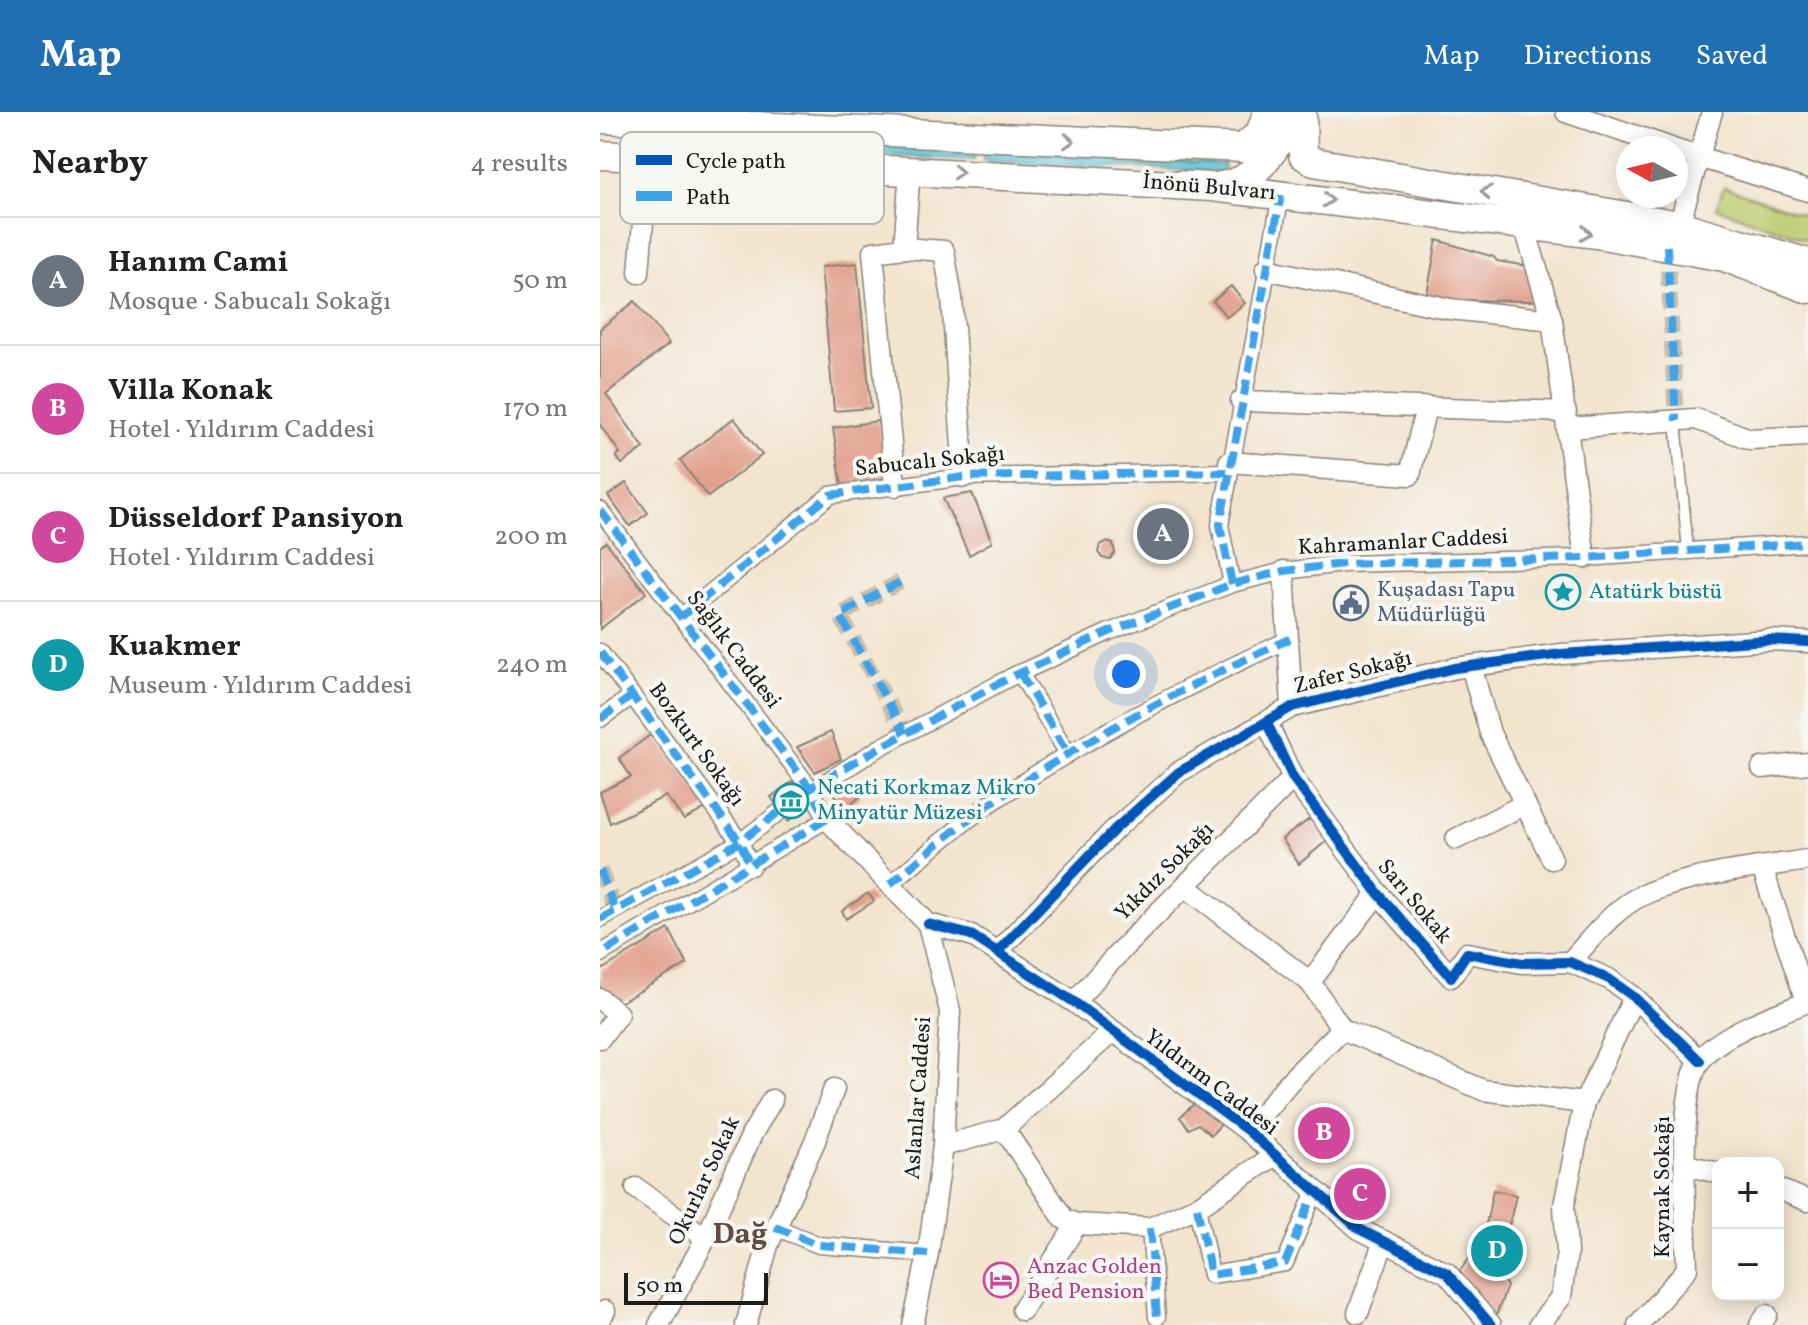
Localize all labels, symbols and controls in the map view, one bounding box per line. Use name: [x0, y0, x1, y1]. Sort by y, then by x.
text: Map: [40, 30, 121, 83]
text: Map: [1424, 37, 1480, 76]
text: Directions: [1524, 37, 1652, 76]
text: Saved: [1696, 37, 1768, 76]
legend: [620, 132, 884, 224]
one-way arrow: [1063, 132, 1076, 149]
north arrow: [1616, 136, 1688, 208]
text: Nearby: [32, 141, 148, 188]
text: 4 results: [470, 146, 568, 182]
text: Cycle path: [686, 147, 786, 178]
one-way arrow: [952, 163, 965, 180]
street label: İnönü Bulvarı: [1141, 167, 1277, 209]
text: Path: [686, 183, 730, 214]
one-way arrow: [1479, 185, 1493, 202]
one-way arrow: [1321, 191, 1335, 208]
one-way arrow: [1579, 224, 1593, 241]
text: Hanım Cami: [108, 242, 288, 284]
text: A: [49, 263, 67, 299]
text: 50 m: [512, 263, 568, 299]
text: Mosque · Sabucalı Sokağı: [108, 284, 391, 320]
text: Villa Konak: [108, 370, 273, 412]
text: B: [49, 391, 67, 427]
text: 170 m: [503, 391, 568, 427]
text: Hotel · Yıldırım Caddesi: [108, 412, 375, 448]
street label: Sabucalı Sokağı: [854, 439, 1006, 485]
text: Düsseldorf Pansiyon: [108, 498, 404, 540]
pin: A: [1137, 504, 1189, 564]
text: C: [50, 519, 66, 555]
text: 200 m: [494, 519, 568, 555]
street label: Kahramanlar Caddesi: [1297, 522, 1509, 564]
text: Hotel · Yıldırım Caddesi: [108, 540, 375, 576]
place icon: Atatürk büstü: [1544, 573, 1582, 611]
place label: Kuşadası Tapu Müdürlüğü: [1377, 575, 1515, 631]
place label: Atatürk büstü: [1589, 577, 1722, 608]
public building icon: Kuşadası Tapu Müdürlüğü: [1332, 584, 1370, 622]
street label: Sağlık Caddesi: [678, 585, 788, 715]
text: Kuakmer: [108, 626, 241, 668]
street label: Zafer Sokağı: [1291, 643, 1415, 703]
text: D: [48, 647, 68, 683]
text: 240 m: [496, 647, 568, 683]
your location: [1106, 654, 1146, 694]
text: Museum · Yıldırım Caddesi: [108, 668, 412, 704]
street label: Bozkurt Sokağı: [640, 677, 752, 813]
place label: Necati Korkmaz Mikro Minyatür Müzesi: [817, 773, 1036, 829]
museum icon: Necati Korkmaz Mikro Minyatür Müzesi: [772, 782, 810, 820]
street label: Yıkdız Sokağı: [1108, 815, 1222, 929]
street label: Sarı Sokak: [1369, 853, 1459, 951]
street label: Aslanlar Caddesi: [898, 1015, 940, 1181]
street label: Yıldırım Caddesi: [1138, 1022, 1284, 1144]
pin: B: [1298, 1103, 1350, 1163]
street label: Okurlar Sokak: [661, 1111, 749, 1251]
street label: Kaynak Sokağı: [1648, 1116, 1679, 1258]
map controls: [1712, 1157, 1784, 1301]
button: +: [1712, 1157, 1784, 1229]
pin: C: [1334, 1164, 1386, 1224]
district label: Dağ: [713, 1214, 767, 1256]
pin: D: [1471, 1221, 1523, 1281]
button: −: [1712, 1229, 1784, 1301]
place label: Anzac Golden Bed Pension: [1027, 1252, 1162, 1308]
hotel icon: Anzac Golden Bed Pension: [982, 1261, 1020, 1299]
scale bar: [624, 1269, 768, 1305]
text: 50 m: [636, 1271, 683, 1302]

